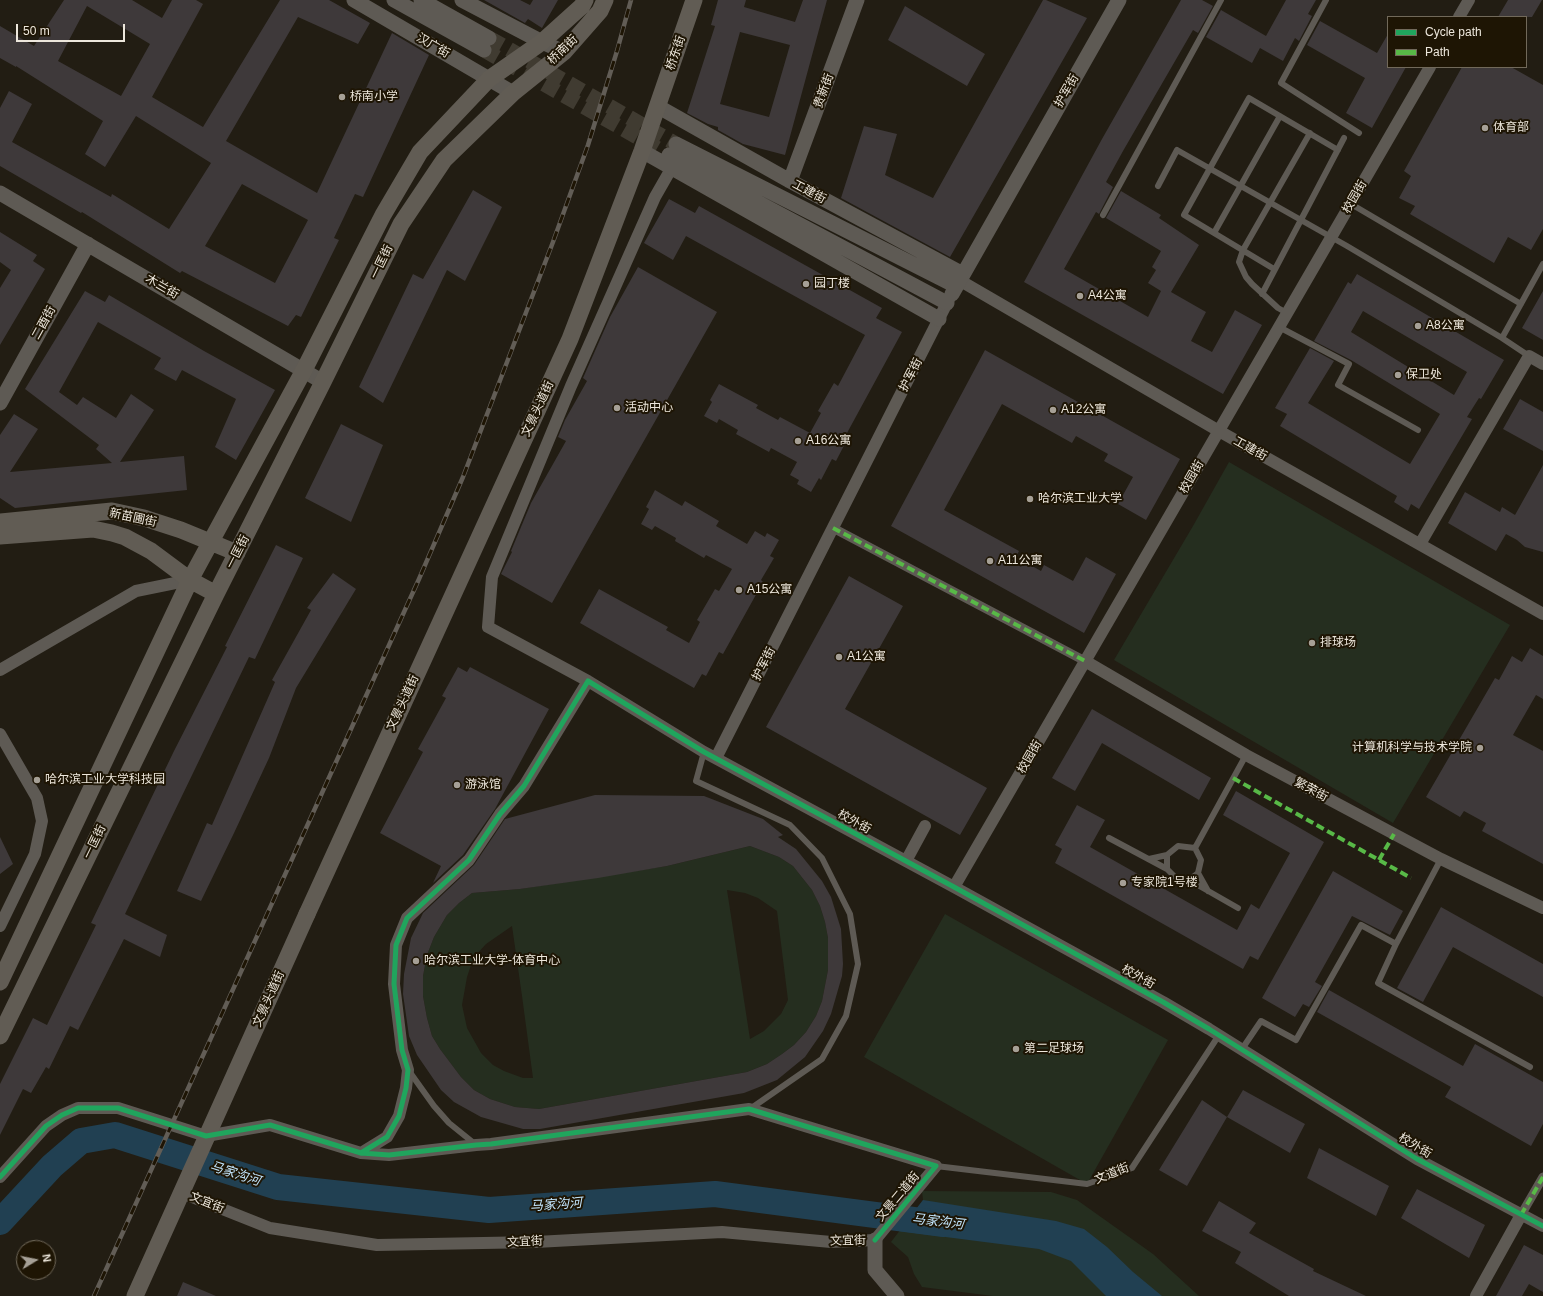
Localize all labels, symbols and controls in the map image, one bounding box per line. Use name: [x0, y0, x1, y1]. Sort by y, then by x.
scale bar: [18, 16, 127, 42]
legend: [1387, 16, 1527, 68]
text: 50 m: [23, 24, 50, 38]
text: Cycle path: [1425, 25, 1482, 39]
street label: 汉广街: [414, 31, 452, 61]
street label: 桥南街: [545, 32, 581, 68]
street label: 桥东街: [663, 34, 689, 72]
text: Path: [1425, 45, 1450, 59]
street label: 贵新街: [811, 72, 837, 110]
street label: 护军街: [1052, 72, 1082, 110]
place label: 桥南小学: [350, 90, 398, 104]
marker: 桥南小学: [337, 92, 347, 102]
place label: 体育部: [1493, 121, 1529, 135]
marker: 体育部: [1480, 123, 1490, 133]
street label: 工建街: [790, 177, 828, 207]
street label: 校园街: [1340, 178, 1370, 216]
street label: 一匡街: [368, 243, 396, 281]
street label: 木兰街: [143, 272, 181, 302]
place label: 园丁楼: [814, 277, 850, 291]
marker: 园丁楼: [801, 279, 811, 289]
place label: A4公寓: [1088, 289, 1127, 303]
marker: A4公寓: [1075, 291, 1085, 301]
street label: 二酉街: [29, 304, 59, 342]
place label: A8公寓: [1426, 319, 1465, 333]
marker: A8公寓: [1413, 321, 1423, 331]
street label: 护军街: [896, 356, 926, 394]
place label: 保卫处: [1406, 368, 1442, 382]
marker: 保卫处: [1393, 370, 1403, 380]
street label: 文景头道街: [519, 379, 557, 439]
place label: 活动中心: [625, 401, 673, 415]
marker: 活动中心: [612, 403, 622, 413]
place label: A12公寓: [1061, 403, 1106, 417]
marker: A12公寓: [1048, 405, 1058, 415]
place label: A16公寓: [806, 434, 851, 448]
street label: 工建街: [1231, 434, 1269, 464]
marker: A16公寓: [793, 436, 803, 446]
street label: 校园街: [1177, 458, 1207, 496]
place label: 哈尔滨工业大学: [1038, 492, 1122, 506]
marker: 哈尔滨工业大学: [1025, 494, 1035, 504]
street label: 新苗圃街: [108, 506, 158, 530]
street label: 一匡街: [223, 533, 253, 571]
place label: A11公寓: [998, 554, 1042, 568]
marker: A11公寓: [985, 556, 995, 566]
place label: A15公寓: [747, 583, 792, 597]
marker: A15公寓: [734, 585, 744, 595]
place label: 排球场: [1320, 636, 1356, 650]
marker: 排球场: [1307, 638, 1317, 648]
street label: 护军街: [749, 645, 779, 683]
place label: A1公寓: [847, 650, 886, 664]
marker: A1公寓: [834, 652, 844, 662]
street label: 文景头道街: [384, 673, 422, 733]
street label: 校园街: [1015, 738, 1045, 776]
place label: 计算机科学与技术学院: [1352, 741, 1472, 755]
marker: 计算机科学与技术学院: [1475, 743, 1485, 753]
place label: 哈尔滨工业大学科技园: [45, 773, 165, 787]
marker: 哈尔滨工业大学科技园: [32, 775, 42, 785]
street label: 繁荣街: [1292, 775, 1330, 805]
place label: 游泳馆: [465, 778, 501, 792]
marker: 游泳馆: [452, 780, 462, 790]
street label: 校外街: [835, 807, 873, 837]
street label: 一匡街: [81, 823, 109, 861]
place label: 专家院1号楼: [1131, 876, 1198, 890]
marker: 专家院1号楼: [1118, 878, 1128, 888]
place label: 哈尔滨工业大学-体育中心: [424, 954, 560, 968]
marker: 哈尔滨工业大学-体育中心: [411, 956, 421, 966]
street label: 校外街: [1119, 962, 1157, 992]
street label: 文景头道街: [250, 969, 288, 1029]
place label: 第二足球场: [1024, 1042, 1084, 1056]
marker: 第二足球场: [1011, 1044, 1021, 1054]
street label: 校外街: [1396, 1131, 1434, 1161]
water label: 马家沟河: [208, 1159, 262, 1189]
street label: 文道街: [1093, 1161, 1131, 1187]
street label: 文景二道街: [873, 1169, 923, 1225]
street label: 文宜街: [188, 1190, 226, 1216]
water label: 马家沟河: [530, 1195, 582, 1215]
water label: 马家沟河: [911, 1211, 965, 1233]
street label: 文宜街: [830, 1233, 866, 1249]
street label: 文宜街: [507, 1234, 543, 1250]
north arrow: [16, 1240, 56, 1280]
text: N: [40, 1253, 53, 1263]

